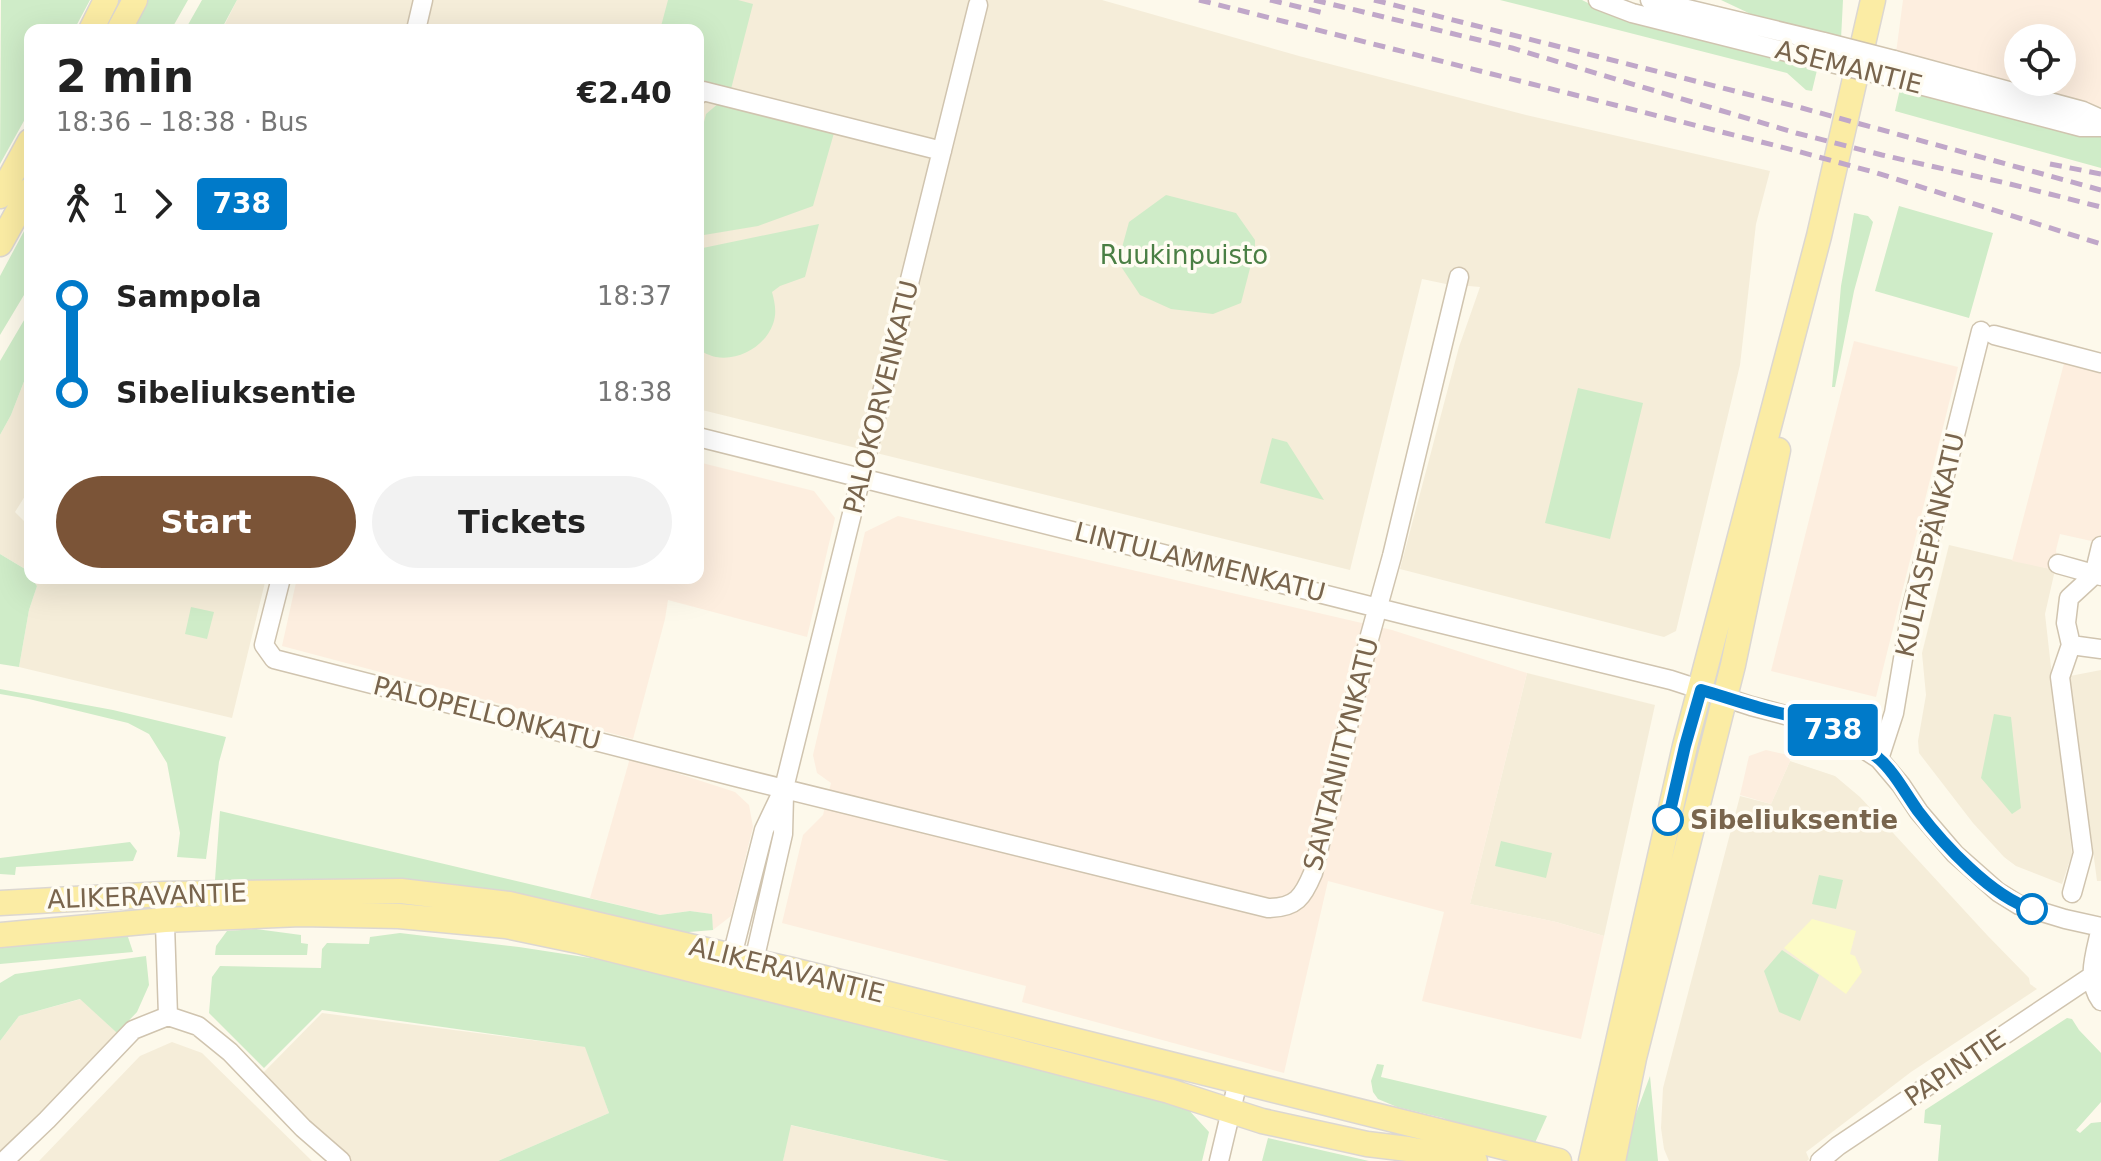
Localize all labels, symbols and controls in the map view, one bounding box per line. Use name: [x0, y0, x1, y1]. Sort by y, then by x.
map controls: [2004, 24, 2076, 96]
button: locate: [2004, 24, 2076, 96]
street label: ASEMANTIE: [1772, 34, 1926, 100]
text: 2 min: [56, 51, 194, 102]
text: €2.40: [577, 75, 672, 110]
text: 18:36 – 18:38 · Bus: [56, 107, 308, 137]
icon: walk: [56, 182, 100, 226]
icon: forward: [141, 182, 185, 226]
text: 738: [213, 187, 271, 220]
text: 1: [112, 189, 129, 219]
park label: Ruukinpuisto: [1100, 240, 1268, 270]
street label: PALOKORVENKATU: [837, 277, 925, 517]
text: Sampola: [116, 279, 262, 314]
text: 18:37: [597, 281, 672, 311]
text: Sibeliuksentie: [116, 375, 356, 410]
text: 18:38: [597, 377, 672, 407]
street label: KULTASEPÄNKATU: [1889, 430, 1970, 660]
button: Start: [56, 476, 356, 568]
button: Tickets: [372, 476, 672, 568]
street label: LINTULAMMENKATU: [1071, 516, 1329, 608]
street label: SANTANIITYNKATU: [1298, 634, 1384, 874]
street label: PALOPELLONKATU: [370, 670, 604, 756]
line badge: 738: [1787, 704, 1879, 756]
text: 738: [1804, 713, 1862, 746]
marker: Sibeliuksentie: [1653, 805, 1683, 835]
place label: Sibeliuksentie: [1690, 805, 1898, 835]
street label: ALIKERAVANTIE: [47, 878, 247, 914]
unlabelled marker: [2017, 894, 2047, 924]
street label: ALIKERAVANTIE: [686, 931, 888, 1009]
street label: PAPINTIE: [1899, 1024, 2011, 1112]

